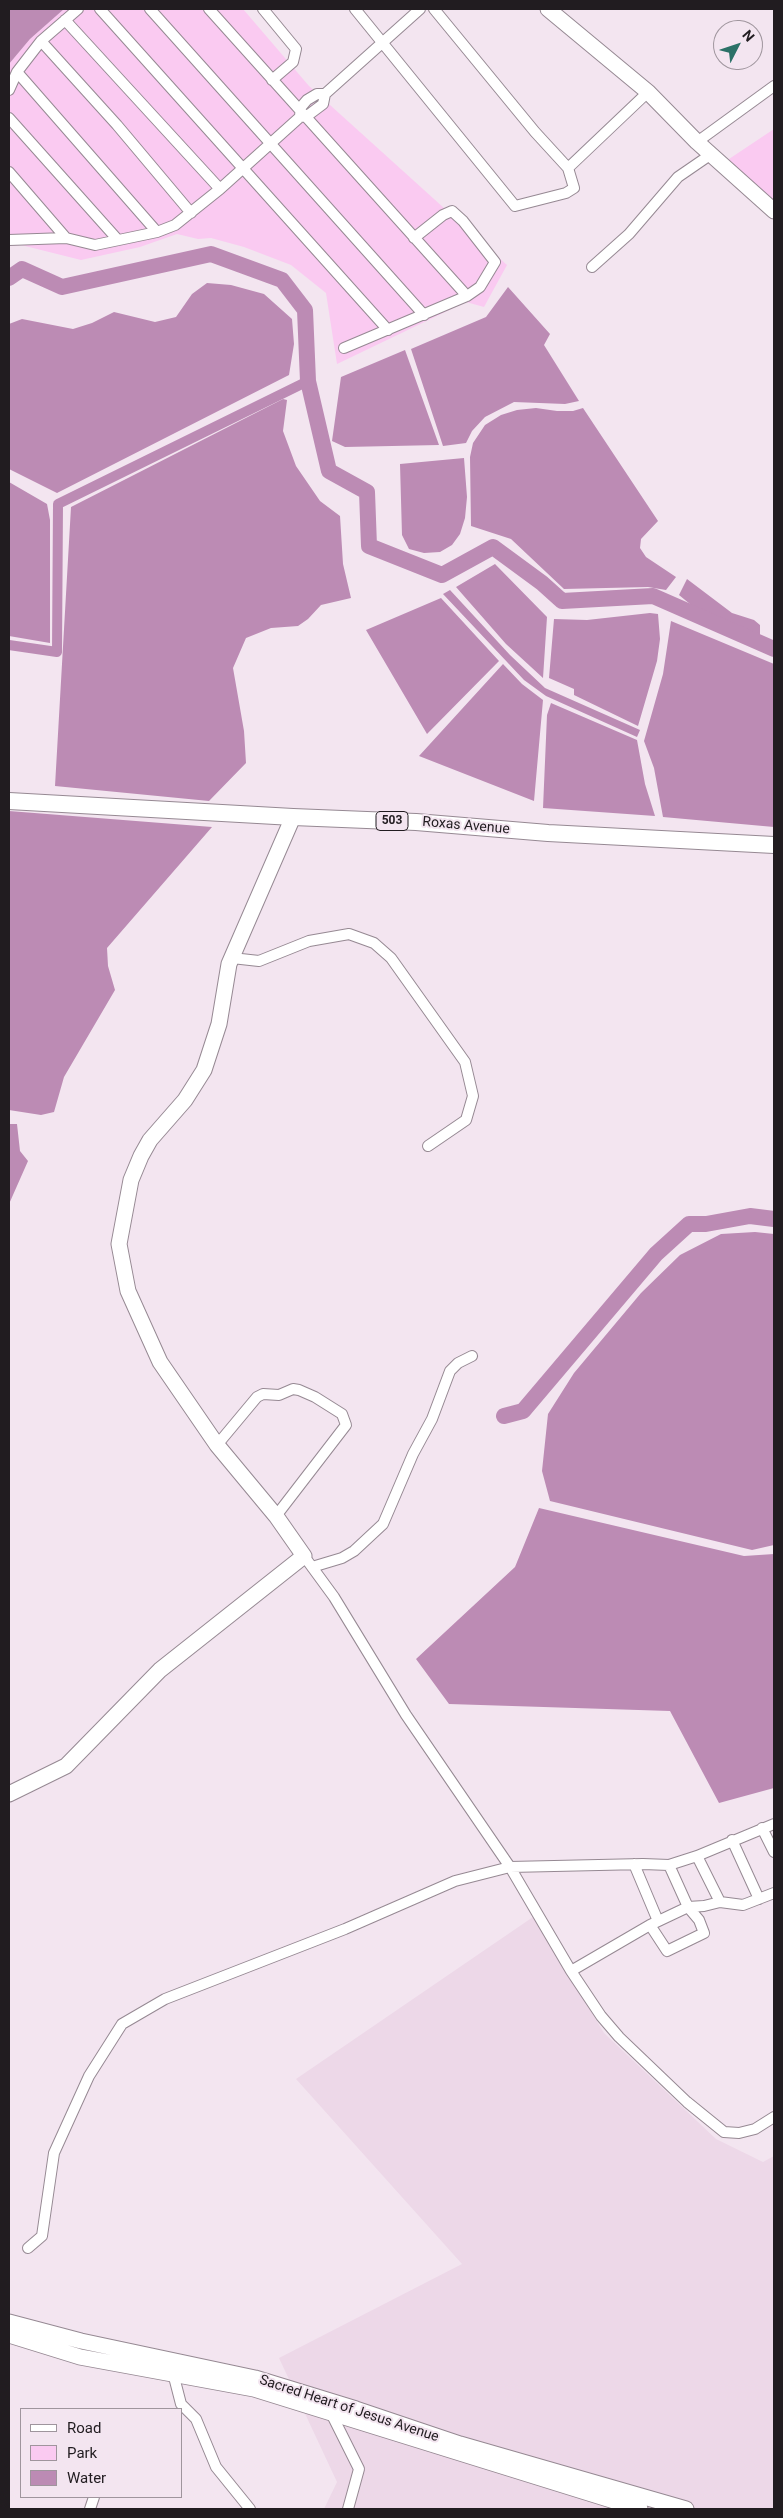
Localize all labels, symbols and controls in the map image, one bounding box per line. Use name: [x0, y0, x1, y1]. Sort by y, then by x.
north arrow: [713, 20, 763, 70]
text: N: [739, 27, 758, 45]
road number: 503: [376, 811, 408, 830]
street label: Roxas Avenue: [422, 814, 510, 838]
street label: Sacred Heart of Jesus Avenue: [257, 2372, 441, 2446]
legend: [20, 2408, 182, 2498]
text: Road: [67, 2419, 101, 2437]
text: Park: [67, 2444, 97, 2462]
text: Water: [67, 2469, 106, 2487]

